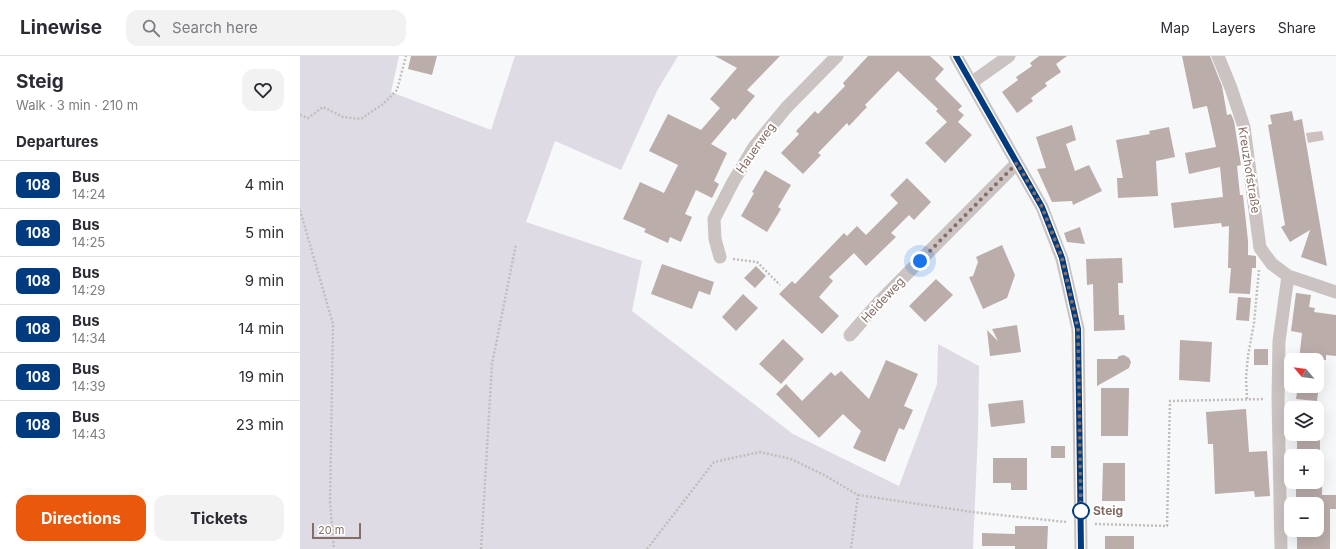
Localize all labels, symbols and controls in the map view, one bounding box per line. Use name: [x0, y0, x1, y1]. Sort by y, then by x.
search box: [126, 10, 406, 46]
text: Linewise: [20, 16, 102, 39]
icon: search: [140, 17, 162, 39]
text: Search here: [172, 18, 258, 37]
text: Map: [1161, 19, 1190, 36]
text: Layers: [1212, 19, 1256, 36]
text: Share: [1278, 19, 1316, 36]
button: heart: [242, 69, 284, 111]
text: Steig: [16, 70, 64, 93]
text: Walk · 3 min · 210 m: [16, 97, 138, 113]
street label: Hauerweg: [733, 120, 778, 176]
street label: Kreuzhofstraße: [1235, 126, 1264, 214]
text: Departures: [16, 132, 98, 151]
text: Bus: [72, 167, 100, 186]
text: 4 min: [244, 175, 284, 194]
text: 108: [26, 176, 50, 193]
text: 14:24: [72, 186, 106, 202]
text: Bus: [72, 215, 100, 234]
text: 5 min: [245, 223, 284, 242]
text: 108: [26, 224, 50, 241]
text: 14:25: [72, 234, 105, 250]
your location: [910, 251, 930, 271]
text: Bus: [72, 263, 100, 282]
text: 9 min: [245, 271, 284, 290]
text: 108: [26, 272, 50, 289]
street label: Heideweg: [858, 274, 908, 326]
text: 14:29: [72, 282, 105, 298]
text: Bus: [72, 311, 100, 330]
text: 14 min: [238, 319, 284, 338]
text: 108: [26, 320, 50, 337]
text: 14:34: [72, 330, 106, 346]
north arrow: [1284, 353, 1324, 393]
map controls: [1284, 353, 1324, 537]
text: Bus: [72, 359, 100, 378]
text: 19 min: [239, 367, 284, 386]
text: 108: [26, 368, 50, 385]
text: 14:39: [72, 378, 106, 394]
button: layers: [1284, 401, 1324, 441]
text: Bus: [72, 407, 100, 426]
text: 23 min: [236, 415, 284, 434]
text: 108: [26, 416, 50, 433]
text: 14:43: [72, 426, 106, 442]
button: +: [1284, 449, 1324, 489]
button: Directions: [16, 495, 146, 541]
button: Tickets: [154, 495, 284, 541]
button: −: [1284, 497, 1324, 537]
marker: Steig: [1072, 502, 1090, 520]
place label: Steig: [1093, 503, 1123, 518]
scale bar: [312, 521, 361, 540]
text: 20 m: [318, 523, 344, 537]

